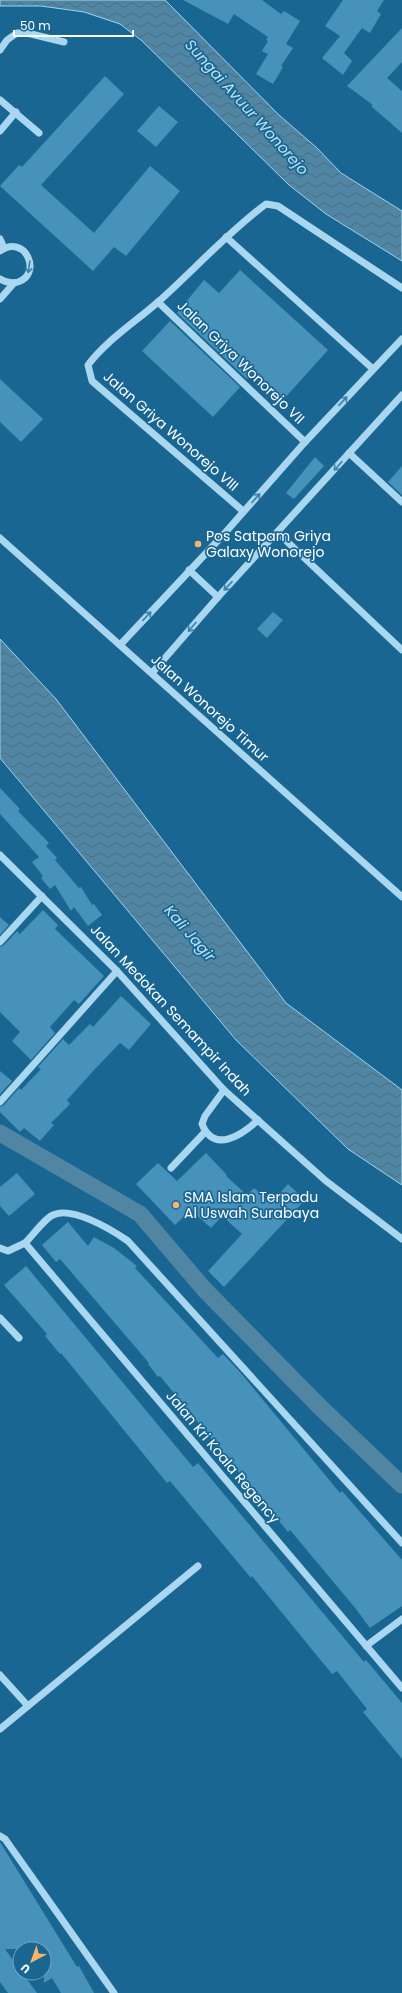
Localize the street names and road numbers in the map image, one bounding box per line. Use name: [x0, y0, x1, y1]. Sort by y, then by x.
street label: Jalan Griya Wonorejo VII: [173, 296, 309, 428]
street label: Jalan Griya Wonorejo VIII: [99, 367, 243, 495]
street label: Jalan Wonorejo Timur: [147, 649, 273, 767]
street label: Jalan Medokan Semampir Indah: [86, 920, 256, 1100]
street label: Jalan Kri Koala Regency: [162, 1386, 285, 1528]

